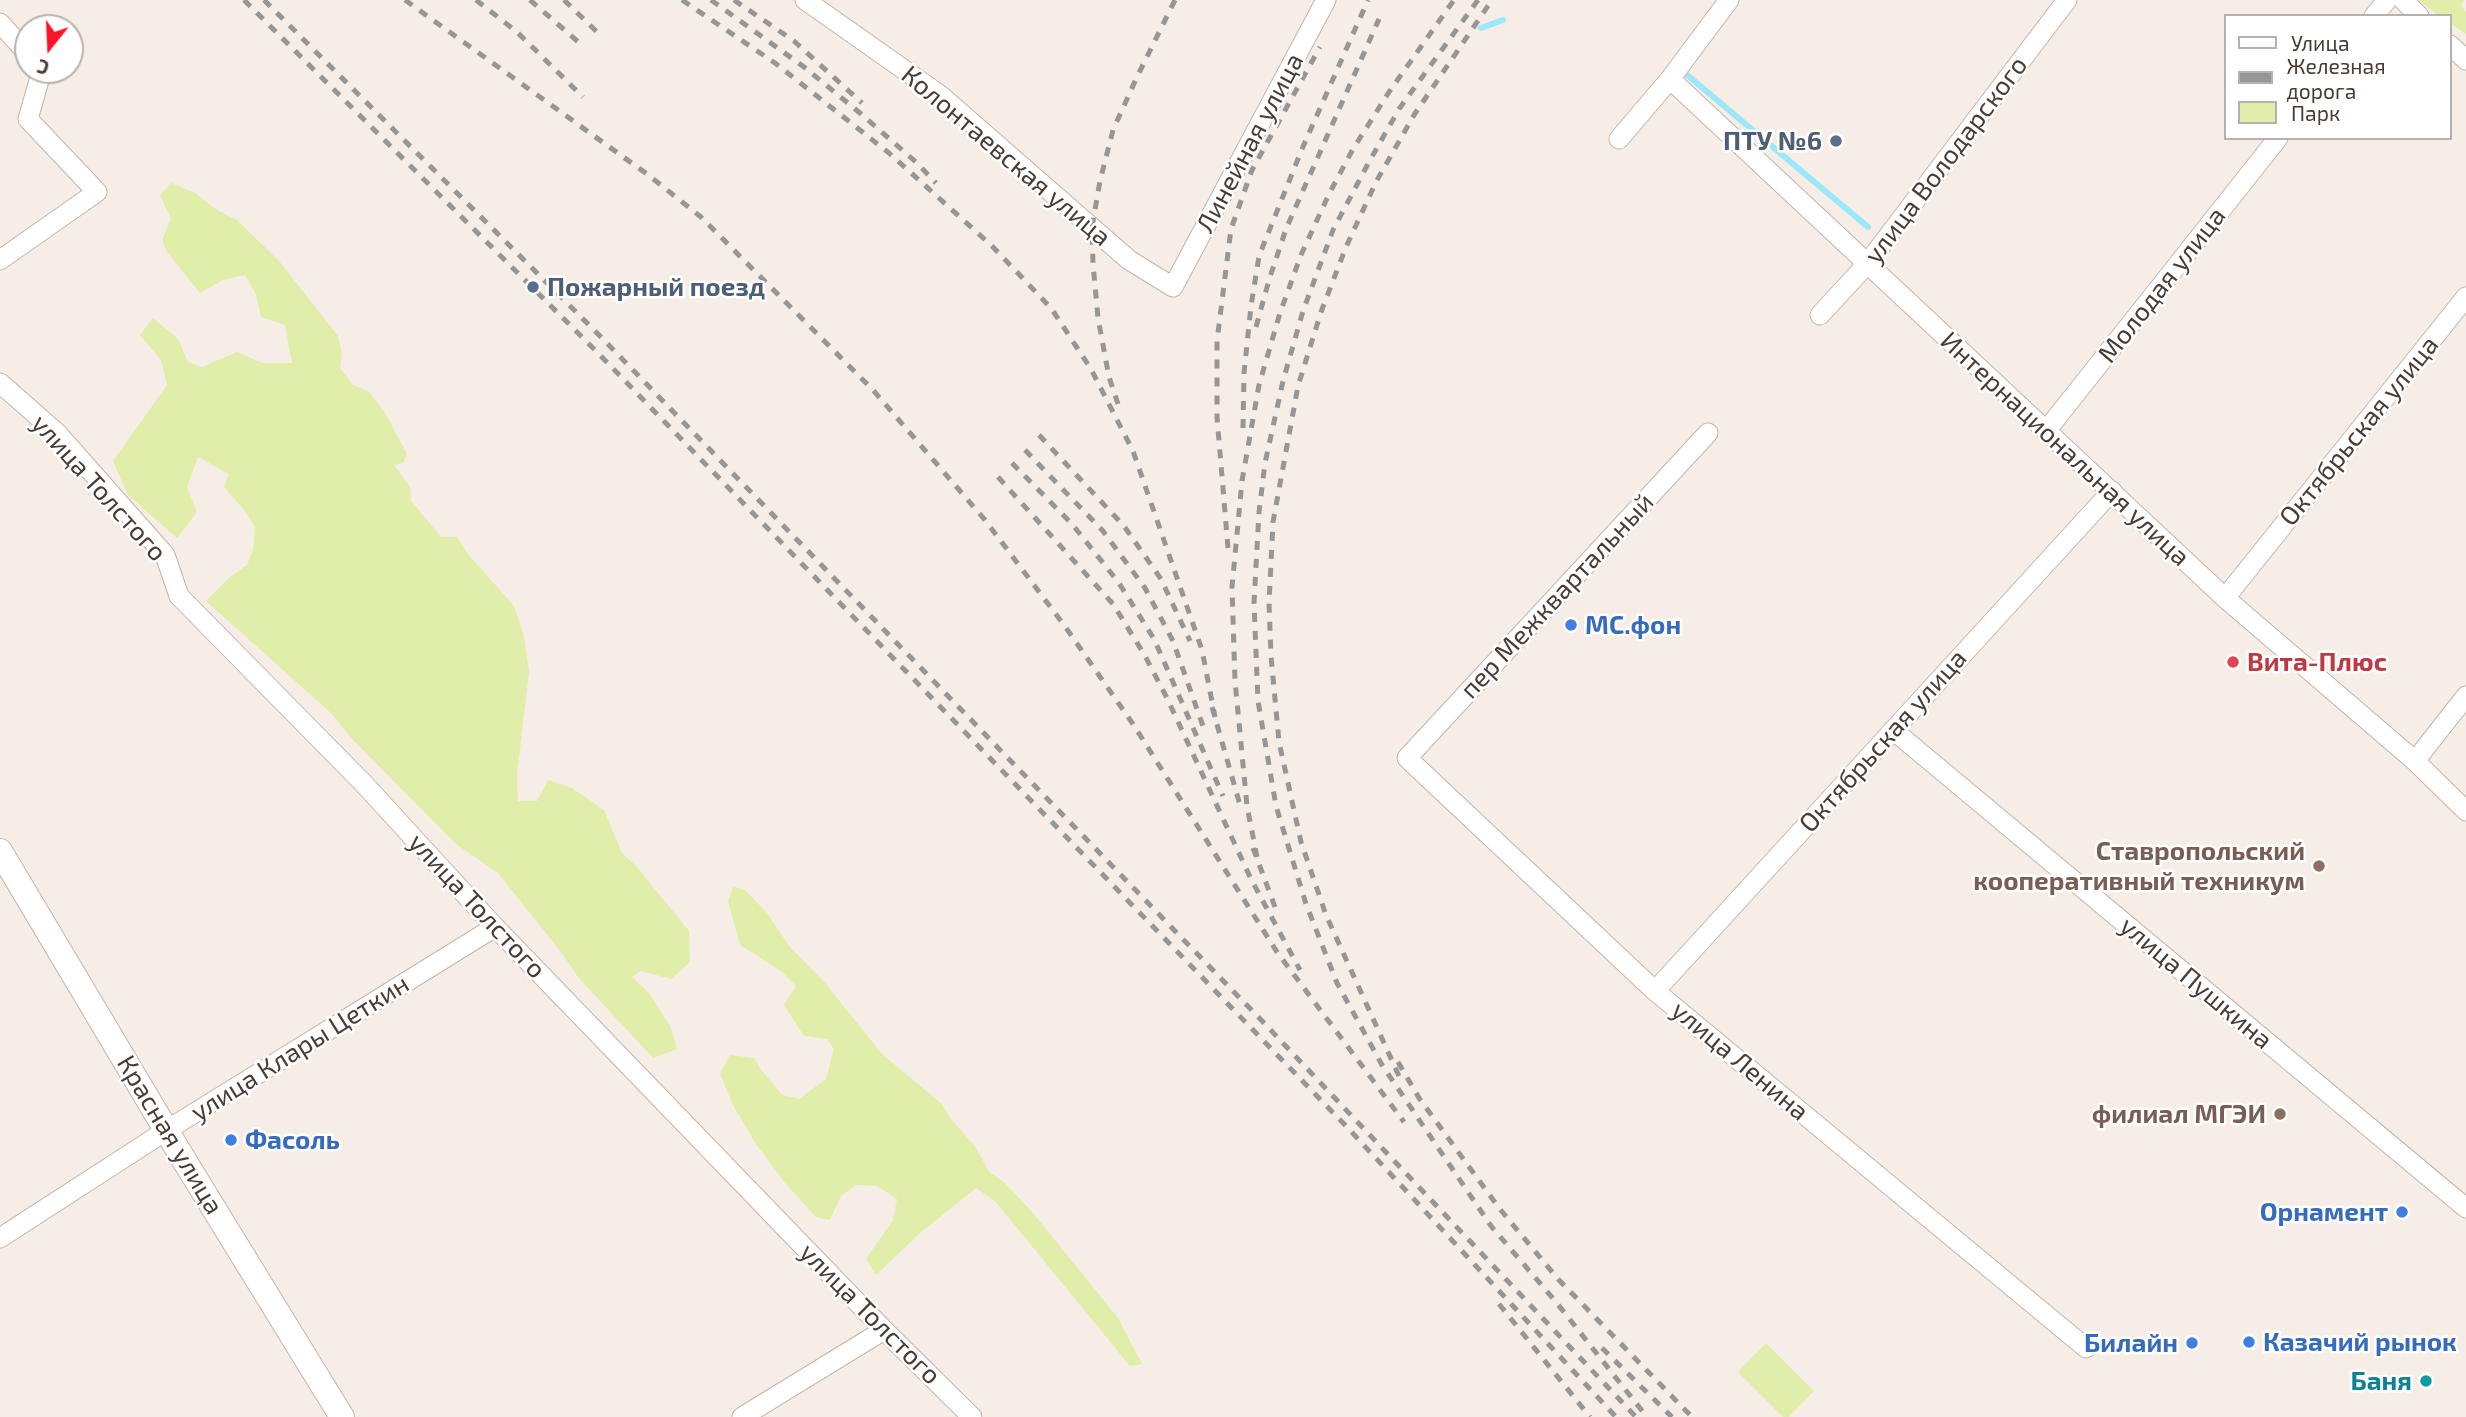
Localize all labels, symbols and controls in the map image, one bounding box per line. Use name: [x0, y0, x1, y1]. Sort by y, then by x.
north arrow: [14, 14, 84, 84]
legend: [2224, 14, 2452, 140]
text: Улица: [2291, 30, 2350, 55]
street label: Линейная улица: [1190, 48, 1310, 238]
street label: улица Володарского: [1858, 50, 2034, 270]
text: Железная дорога: [2287, 53, 2386, 103]
text: С: [34, 55, 52, 80]
street label: Колонтаевская улица: [895, 59, 1117, 253]
text: Парк: [2291, 100, 2340, 125]
place label: ПТУ №6: [1723, 125, 1822, 157]
marker: ПТУ №6: [1828, 133, 1844, 149]
street label: Молодая улица: [2092, 201, 2232, 369]
place label: Пожарный поезд: [547, 271, 765, 303]
marker: Пожарный поезд: [525, 279, 541, 295]
street label: Интернациональная улица: [1934, 325, 2196, 573]
street label: Октябрьская улица: [2273, 330, 2445, 532]
street label: улица Толстого: [25, 408, 173, 568]
street label: пер Межквартальный: [1454, 487, 1660, 705]
place label: МС.фон: [1585, 609, 1681, 641]
marker: МС.фон: [1563, 617, 1579, 633]
street label: Октябрьская улица: [1793, 643, 1973, 839]
place label: Вита-Плюс: [2247, 646, 2387, 678]
marker: Вита-Плюс: [2225, 654, 2241, 670]
street label: улица Толстого: [402, 827, 552, 985]
place label: Ставропольский кооперативный техникум: [1973, 835, 2305, 896]
marker: Ставропольский кооперативный техникум: [2311, 858, 2327, 874]
street label: улица Пушкина: [2113, 910, 2279, 1056]
street label: улица Клары Цеткин: [185, 968, 415, 1128]
street label: улица Ленина: [1665, 995, 1815, 1127]
street label: Красная улица: [110, 1050, 230, 1220]
place label: филиал МГЭИ: [2092, 1098, 2266, 1130]
marker: филиал МГЭИ: [2272, 1106, 2288, 1122]
place label: Фасоль: [245, 1124, 340, 1156]
marker: Фасоль: [223, 1132, 239, 1148]
place label: Орнамент: [2260, 1196, 2388, 1228]
marker: Орнамент: [2394, 1204, 2410, 1220]
street label: улица Толстого: [793, 1237, 947, 1391]
place label: Казачий рынок: [2263, 1326, 2457, 1358]
place label: Билайн: [2084, 1327, 2178, 1359]
marker: Казачий рынок: [2241, 1334, 2257, 1350]
marker: Билайн: [2184, 1335, 2200, 1351]
place label: Баня: [2350, 1365, 2412, 1397]
marker: Баня: [2418, 1373, 2434, 1389]

